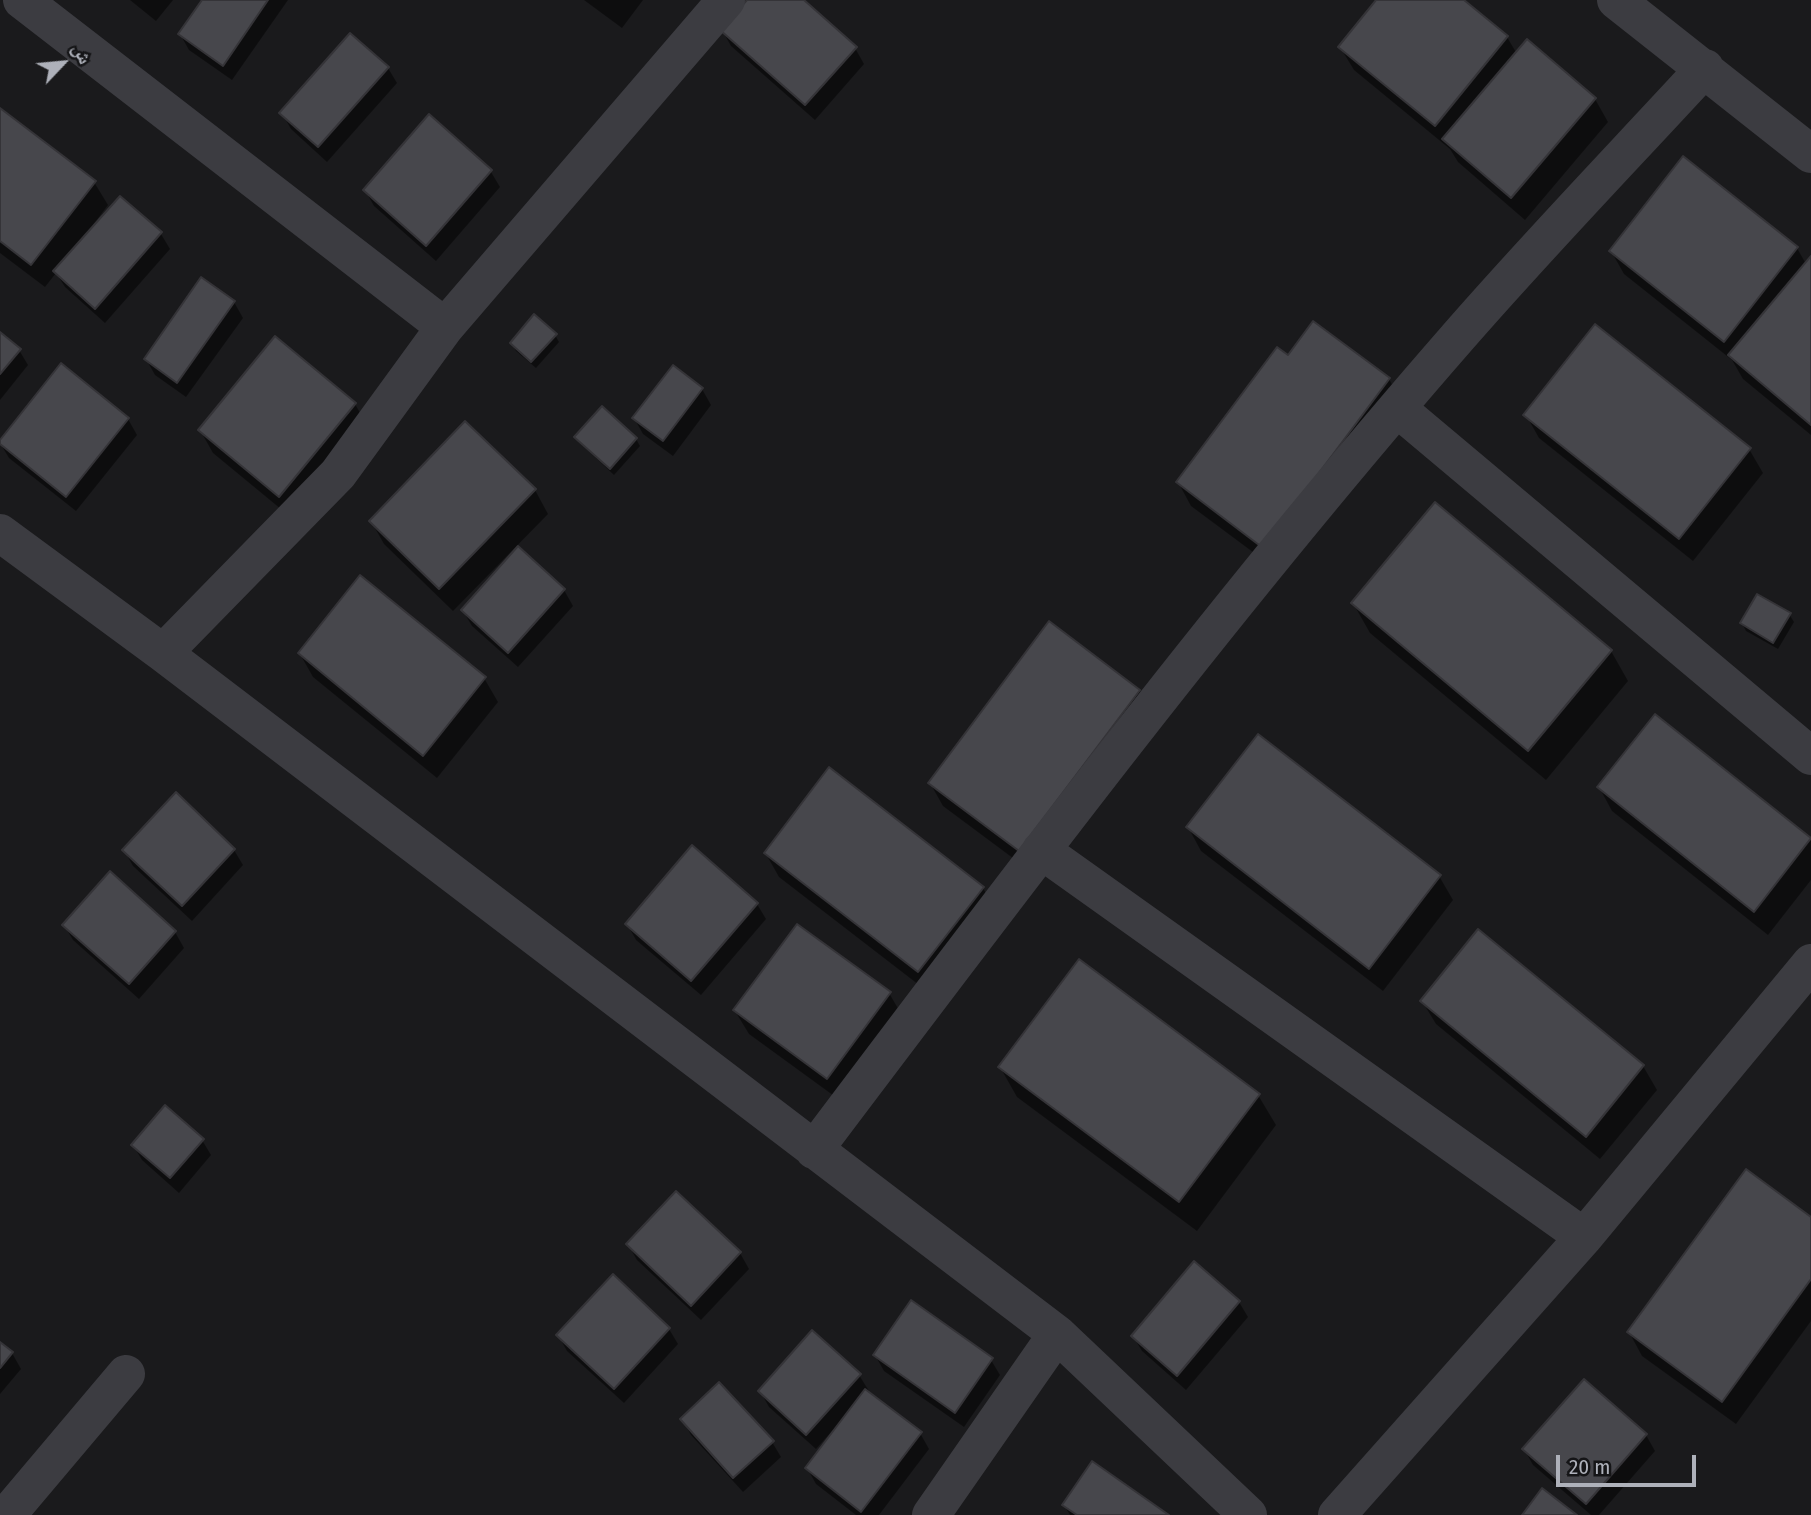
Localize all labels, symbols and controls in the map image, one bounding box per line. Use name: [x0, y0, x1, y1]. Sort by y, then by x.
north arrow: [28, 28, 98, 98]
text: ش: [68, 39, 97, 68]
scale bar: [1559, 1442, 1699, 1486]
text: 20 m: [1569, 1454, 1610, 1480]

